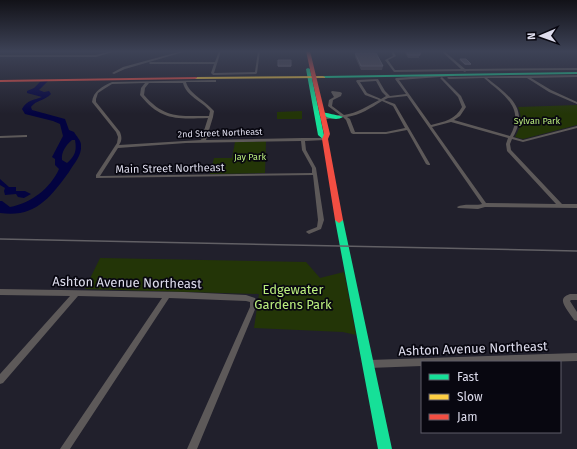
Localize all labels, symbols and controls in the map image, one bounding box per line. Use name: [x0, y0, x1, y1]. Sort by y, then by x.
north arrow: [521, 16, 561, 56]
text: N: [525, 32, 538, 40]
park label: Sylvan Park: [514, 116, 561, 126]
street label: 2nd Street Northeast: [177, 126, 263, 139]
park label: Jay Park: [234, 152, 266, 162]
street label: Main Street Northeast: [115, 161, 225, 176]
street label: Ashton Avenue Northeast: [52, 274, 202, 291]
park label: Edgewater Gardens Park: [254, 282, 332, 312]
street label: Ashton Avenue Northeast: [398, 338, 548, 359]
legend: [421, 361, 561, 433]
text: Fast: [457, 370, 479, 384]
text: Slow: [457, 390, 483, 404]
text: Jam: [457, 410, 477, 424]

